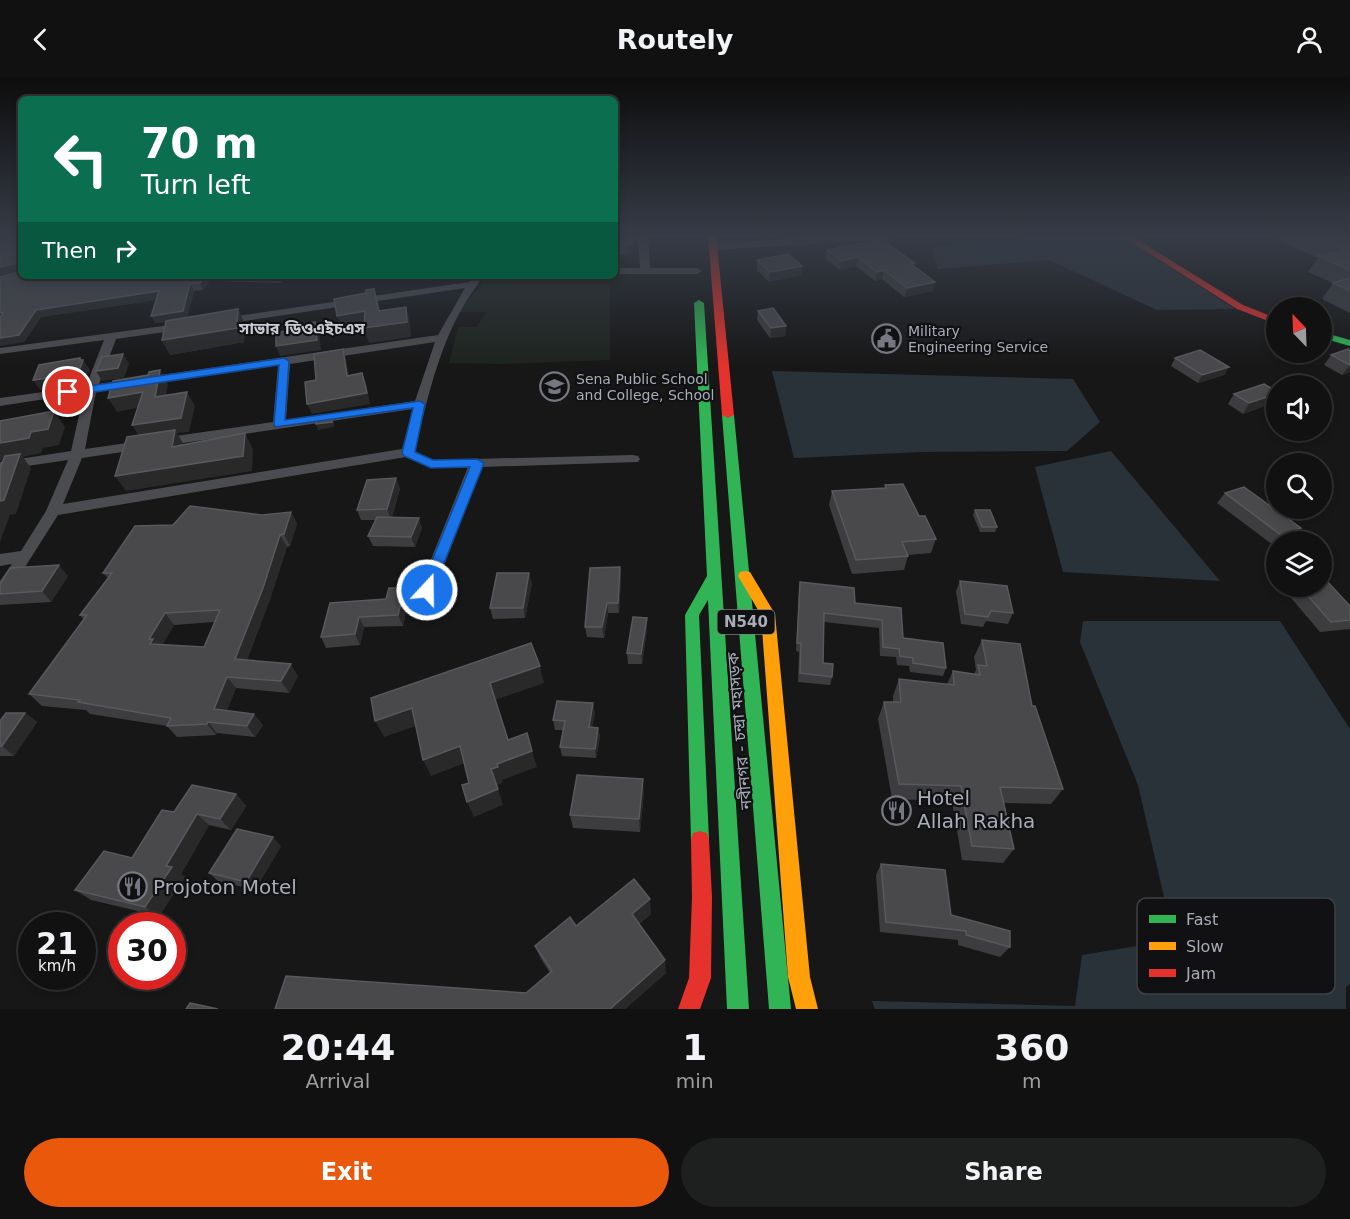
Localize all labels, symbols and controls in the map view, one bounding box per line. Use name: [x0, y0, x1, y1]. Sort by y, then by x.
icon: back: [24, 23, 57, 56]
icon: person: [1293, 23, 1326, 56]
text: Routely: [617, 24, 733, 55]
text: 70 m: [141, 119, 258, 168]
icon: left: [42, 120, 120, 198]
text: Turn left: [141, 169, 251, 200]
icon: right: [109, 234, 142, 267]
text: Then: [42, 238, 97, 263]
north arrow: [1266, 297, 1332, 363]
map controls: [1266, 297, 1332, 597]
district label: সাভার ডিওএইচএস: [238, 319, 366, 338]
public building icon: Military Engineering Service: [871, 323, 903, 355]
place label: Military Engineering Service: [908, 323, 1048, 355]
pin: [42, 366, 93, 417]
school or university icon: Sena Public School and College, School: [539, 371, 571, 403]
place label: Sena Public School and College, School: [576, 371, 714, 403]
icon: arrive: [51, 375, 84, 408]
button: sound: [1266, 375, 1332, 441]
button: search: [1266, 453, 1332, 519]
button: layers: [1266, 531, 1332, 597]
position arrow: [395, 558, 459, 622]
road number: N540: [718, 610, 774, 634]
street label: নবীনগর - চন্দ্রা মহাসড়ক: [723, 651, 756, 811]
place label: Hotel Allah Rakha: [917, 786, 1035, 833]
restaurant icon: Hotel Allah Rakha: [880, 794, 912, 826]
restaurant icon: Projoton Motel: [116, 871, 148, 903]
place label: Projoton Motel: [153, 875, 297, 899]
legend: [1137, 898, 1335, 994]
text: Fast: [1186, 910, 1218, 929]
speed limit sign: 30: [108, 912, 186, 990]
text: 21: [36, 926, 78, 961]
text: Slow: [1186, 937, 1223, 956]
text: km/h: [38, 957, 76, 975]
text: Jam: [1185, 964, 1216, 983]
text: 20:44: [281, 1027, 395, 1068]
text: 1: [682, 1027, 707, 1068]
text: 360: [994, 1027, 1069, 1068]
text: Arrival: [305, 1069, 370, 1093]
text: min: [676, 1069, 714, 1093]
text: m: [1022, 1069, 1042, 1093]
button: Exit: [24, 1138, 669, 1207]
button: Share: [681, 1138, 1326, 1207]

